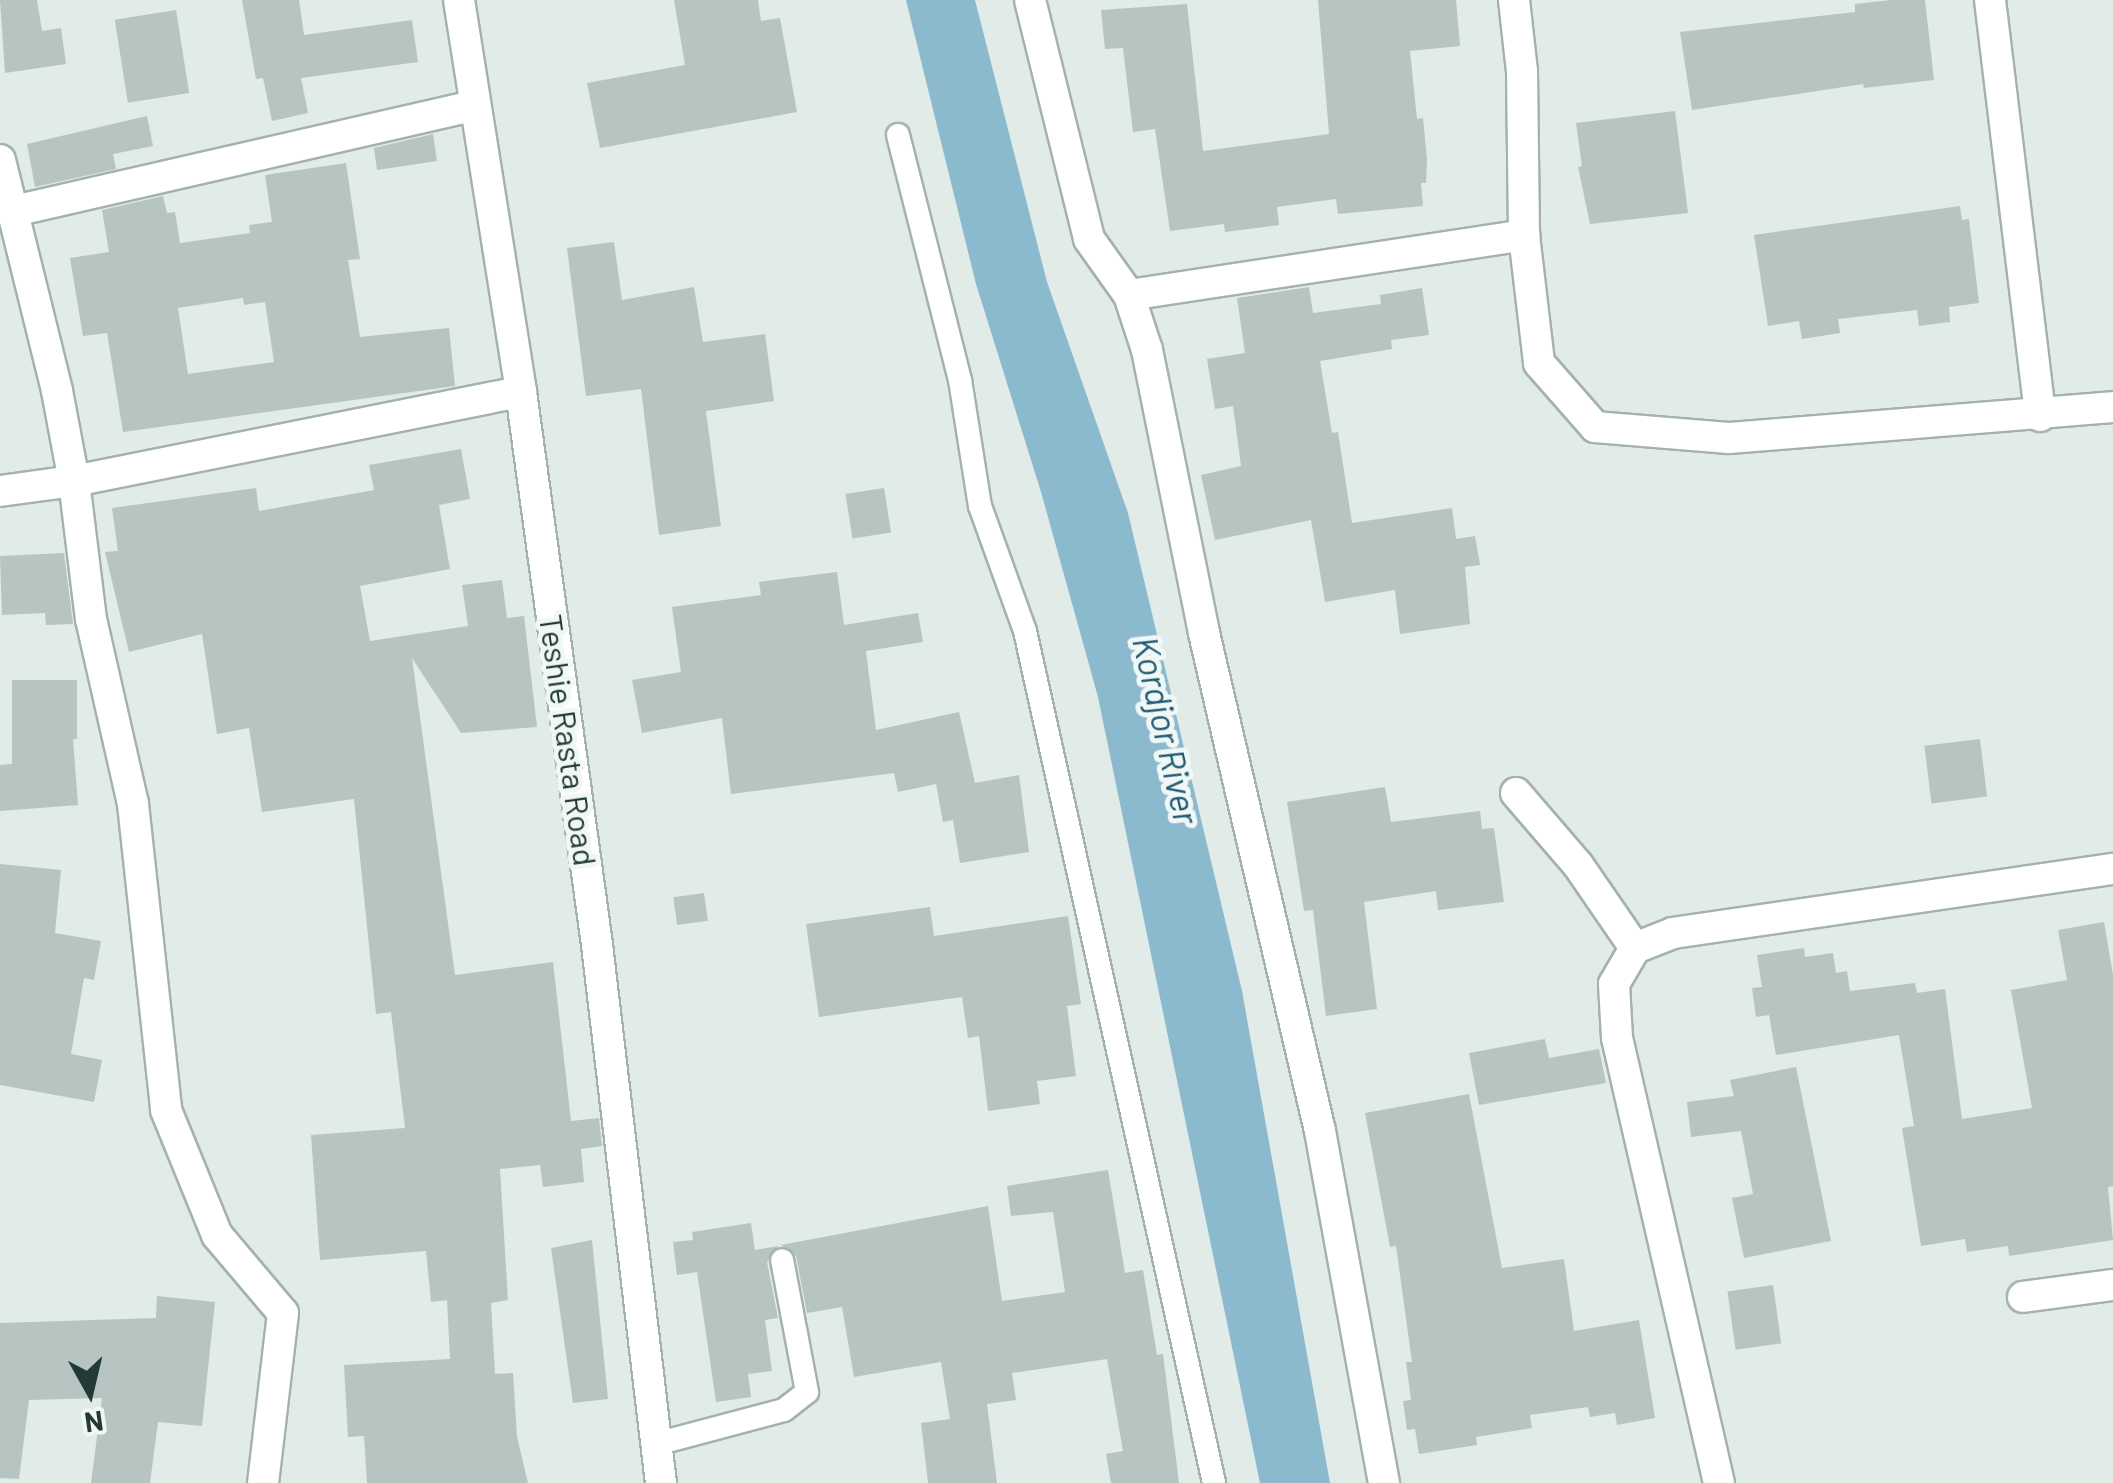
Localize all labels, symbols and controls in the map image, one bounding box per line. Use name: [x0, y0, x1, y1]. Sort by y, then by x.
street label: Teshie Rasta Road: [532, 612, 606, 868]
water label: Kordjor River: [1125, 632, 1209, 828]
north arrow: [40, 1343, 140, 1443]
text: N: [83, 1405, 106, 1441]

